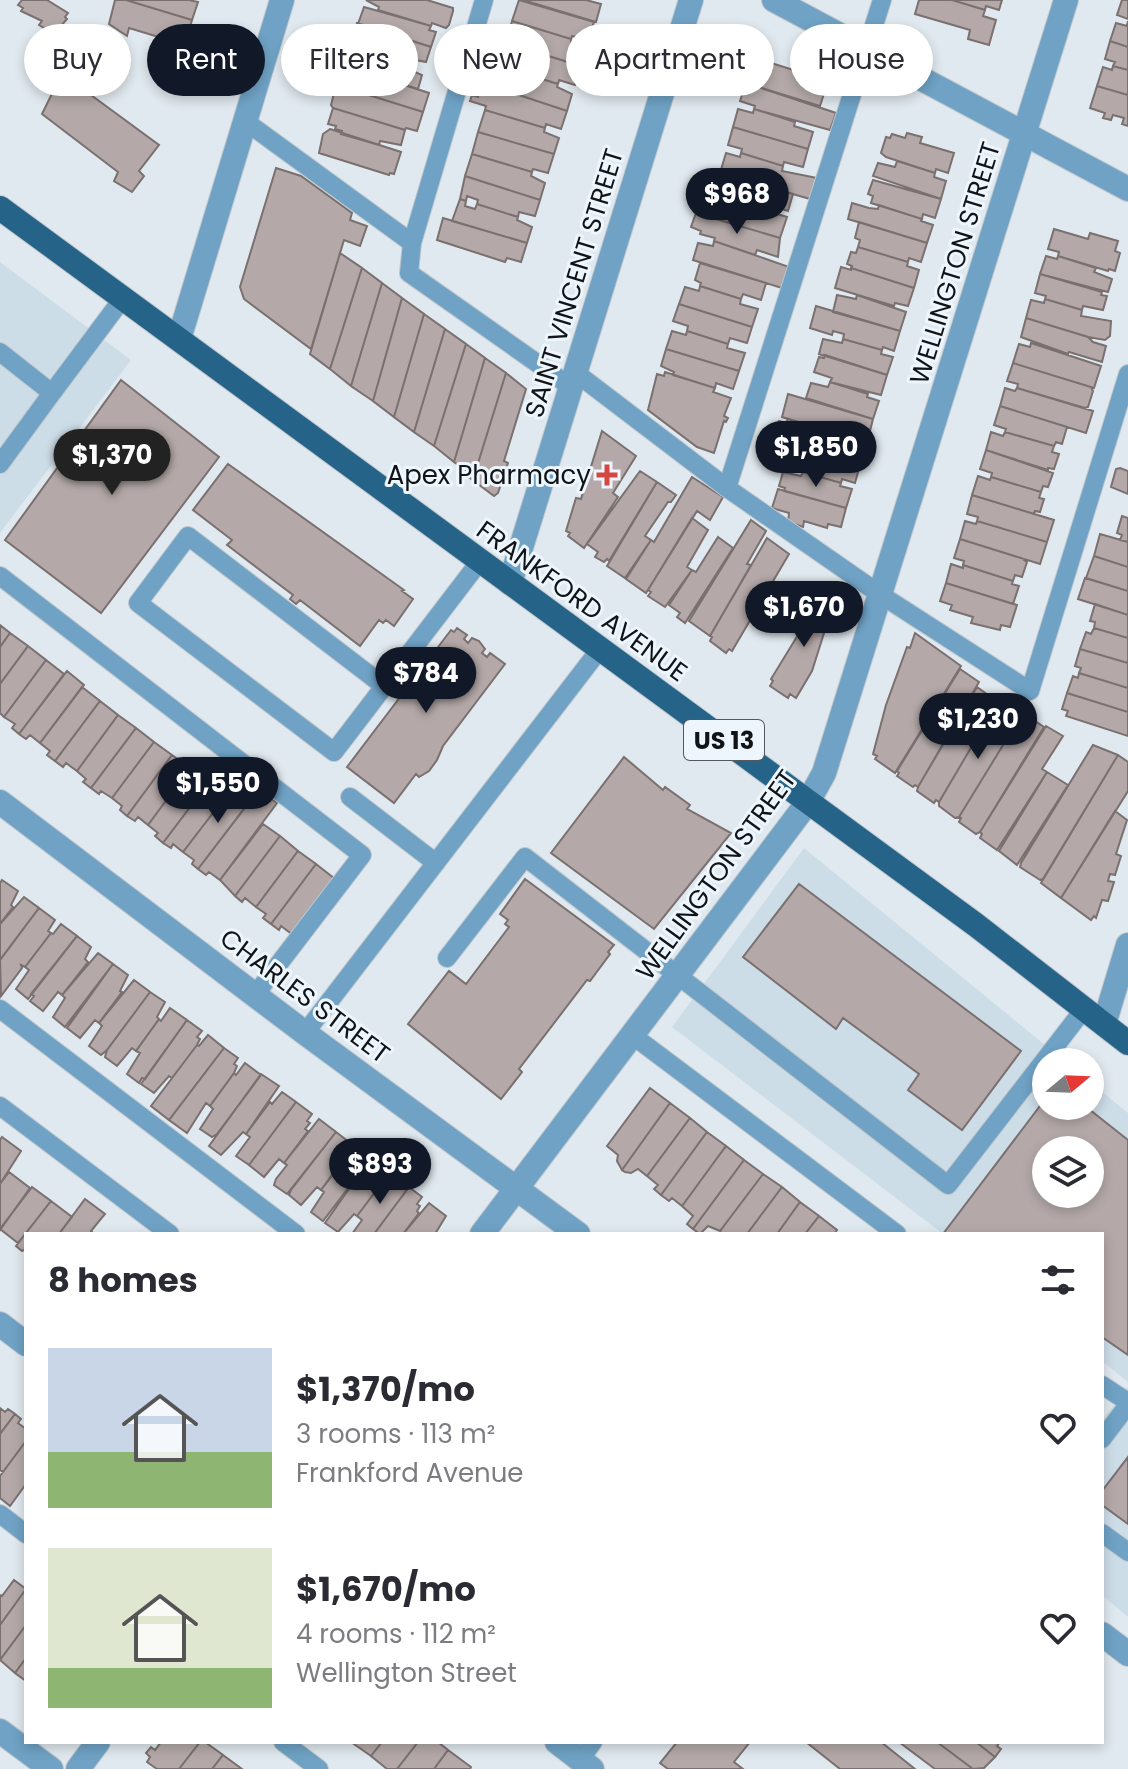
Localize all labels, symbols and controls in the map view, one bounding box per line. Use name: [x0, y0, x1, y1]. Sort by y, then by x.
chip: Buy: [24, 24, 131, 96]
chip: Rent: [147, 24, 265, 96]
chip: Filters: [281, 24, 418, 96]
chip: New: [434, 24, 550, 96]
chip: Apartment: [566, 24, 774, 96]
chip: House: [790, 24, 933, 96]
street label: WELLINGTON STREET: [901, 137, 1009, 389]
street label: SAINT VINCENT STREET: [516, 144, 632, 422]
pin: $968: [690, 168, 784, 236]
text: $968: [704, 176, 770, 212]
pin: $1,850: [751, 421, 881, 489]
pin: $1,370: [47, 429, 177, 497]
text: $1,850: [773, 429, 859, 465]
text: $1,370: [72, 437, 152, 473]
place label: Apex Pharmacy: [387, 457, 591, 493]
marker: Apex Pharmacy: [598, 466, 616, 484]
street label: FRANKFORD AVENUE: [469, 512, 695, 690]
pin: $1,670: [739, 581, 869, 649]
text: $1,670: [763, 589, 845, 625]
pin: $784: [379, 647, 473, 715]
text: $784: [393, 655, 459, 691]
pin: $1,230: [913, 693, 1043, 761]
text: $1,230: [937, 701, 1019, 737]
road number: US 13: [684, 720, 764, 760]
pin: $1,550: [153, 757, 283, 825]
street label: WELLINGTON STREET: [627, 763, 805, 987]
text: $1,550: [175, 765, 261, 801]
street label: CHARLES STREET: [213, 920, 397, 1072]
north arrow: [1032, 1048, 1104, 1120]
map controls: [1032, 1048, 1104, 1208]
button: layers: [1032, 1136, 1104, 1208]
pin: $893: [333, 1138, 427, 1206]
text: $893: [347, 1146, 413, 1182]
text: 8 homes: [48, 1256, 198, 1304]
icon: filters: [1036, 1258, 1080, 1302]
text: $1,370/mo: [296, 1365, 475, 1413]
icon: home: [112, 1380, 208, 1476]
icon: heart: [1036, 1406, 1080, 1450]
text: 3 rooms · 113 m²: [296, 1416, 495, 1452]
text: Frankford Avenue: [296, 1455, 523, 1491]
text: $1,670/mo: [296, 1565, 476, 1613]
icon: home: [112, 1580, 208, 1676]
icon: heart: [1036, 1606, 1080, 1650]
text: 4 rooms · 112 m²: [296, 1616, 496, 1652]
text: Wellington Street: [296, 1655, 517, 1691]

